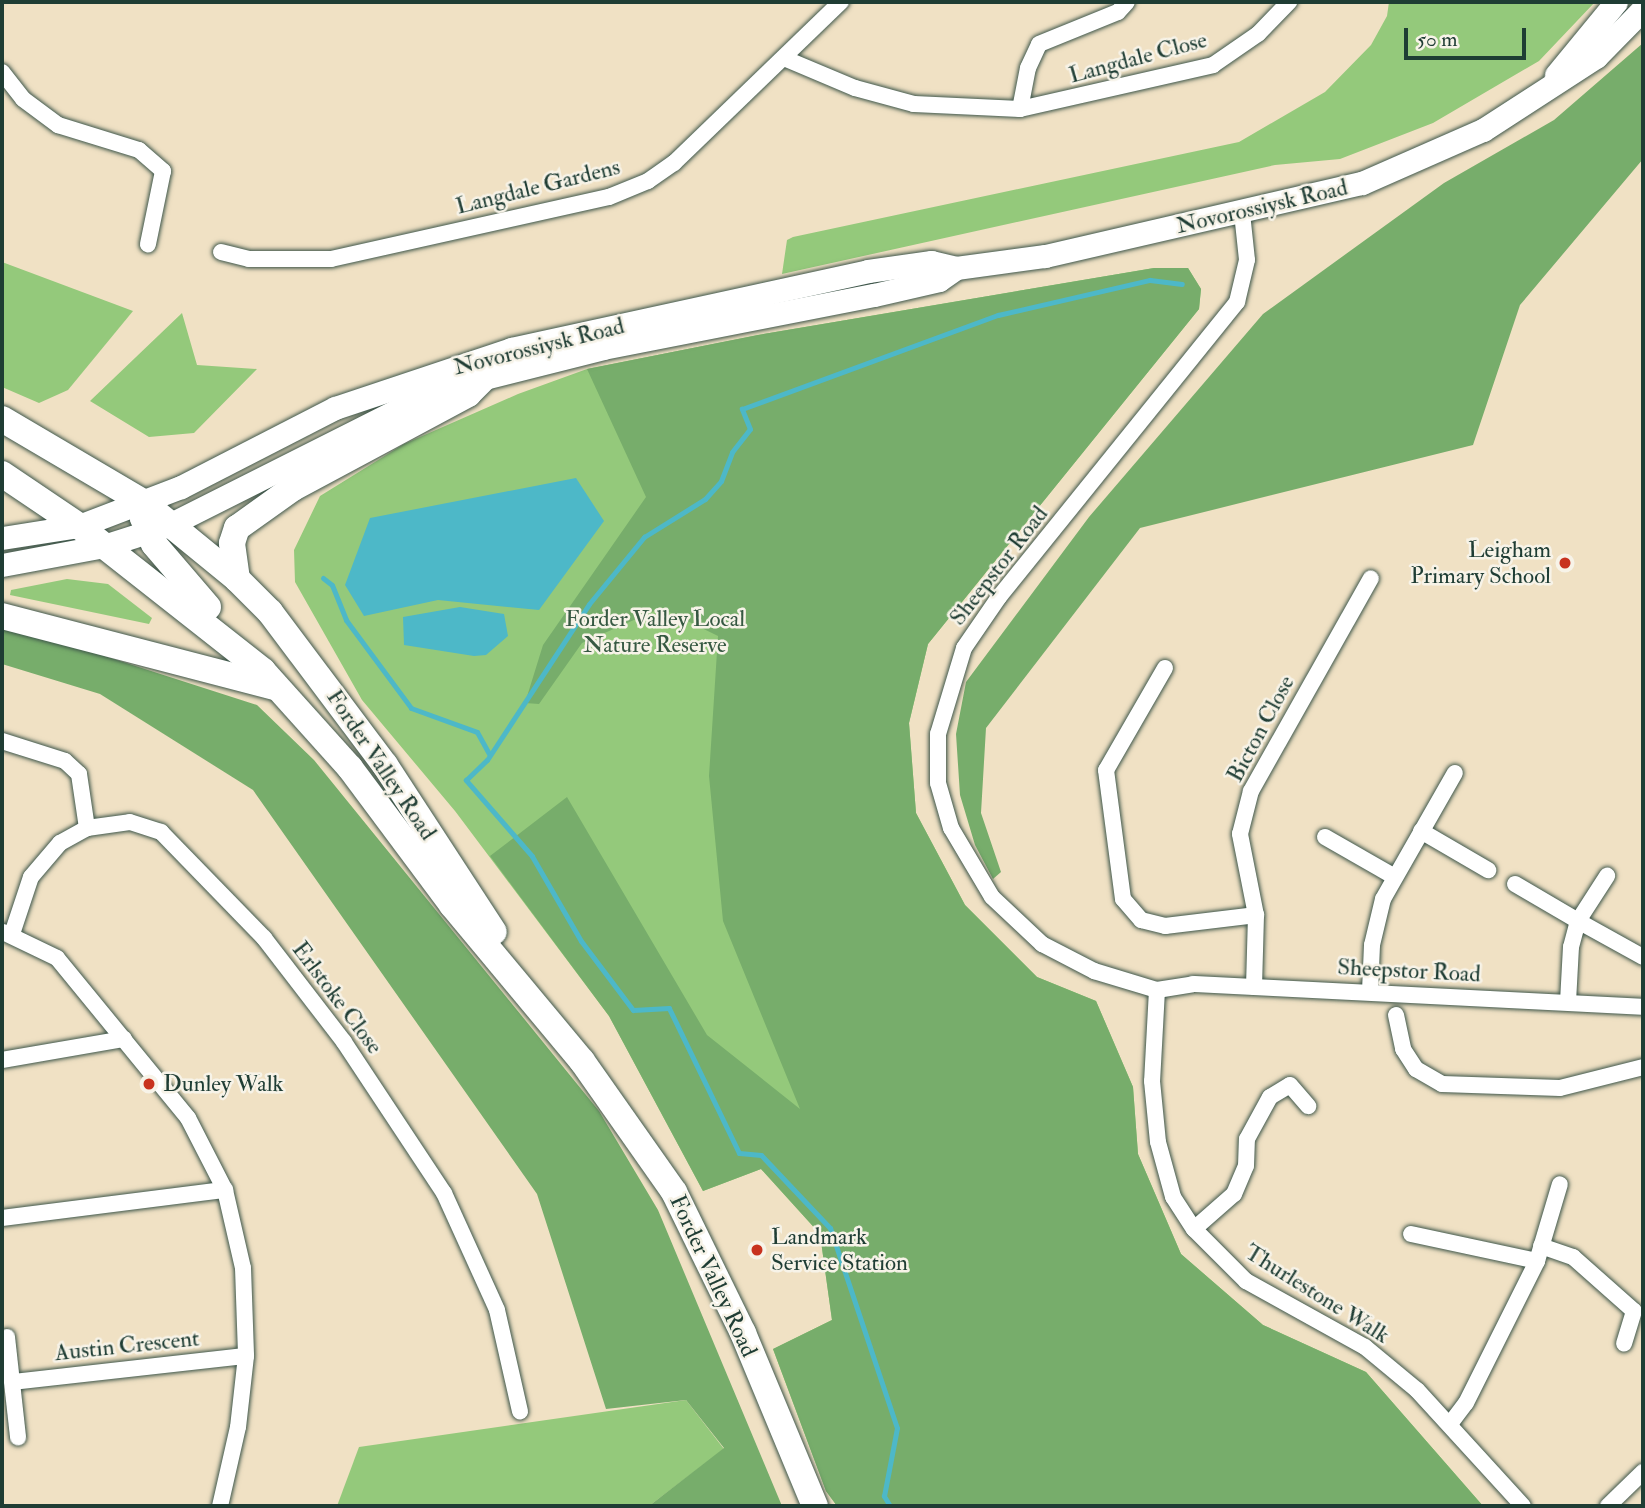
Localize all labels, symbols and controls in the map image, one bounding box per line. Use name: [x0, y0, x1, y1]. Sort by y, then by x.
scale bar: [1407, 14, 1530, 58]
street label: Langdale Close: [1066, 26, 1210, 90]
text: 50 m: [1417, 26, 1458, 53]
street label: Langdale Gardens: [453, 153, 623, 221]
street label: Novorossiysk Road: [1174, 174, 1350, 240]
street label: Novorossiysk Road: [451, 312, 627, 382]
street label: Sheepstor Road: [944, 501, 1054, 631]
place label: Leigham Primary School: [1410, 536, 1551, 590]
marker: Leigham Primary School: [1557, 555, 1573, 571]
park label: Forder Valley Local Nature Reserve: [565, 605, 745, 659]
street label: Bicton Close: [1221, 671, 1301, 787]
street label: Forder Valley Road: [320, 684, 442, 846]
street label: Erlstoke Close: [286, 936, 388, 1060]
street label: Sheepstor Road: [1337, 953, 1481, 989]
place label: Dunley Walk: [163, 1070, 284, 1098]
marker: Dunley Walk: [141, 1076, 157, 1092]
street label: Forder Valley Road: [663, 1190, 763, 1362]
place label: Landmark Service Station: [771, 1223, 908, 1277]
street label: Thurlestone Walk: [1240, 1239, 1394, 1349]
marker: Landmark Service Station: [749, 1242, 765, 1258]
street label: Austin Crescent: [53, 1325, 201, 1367]

